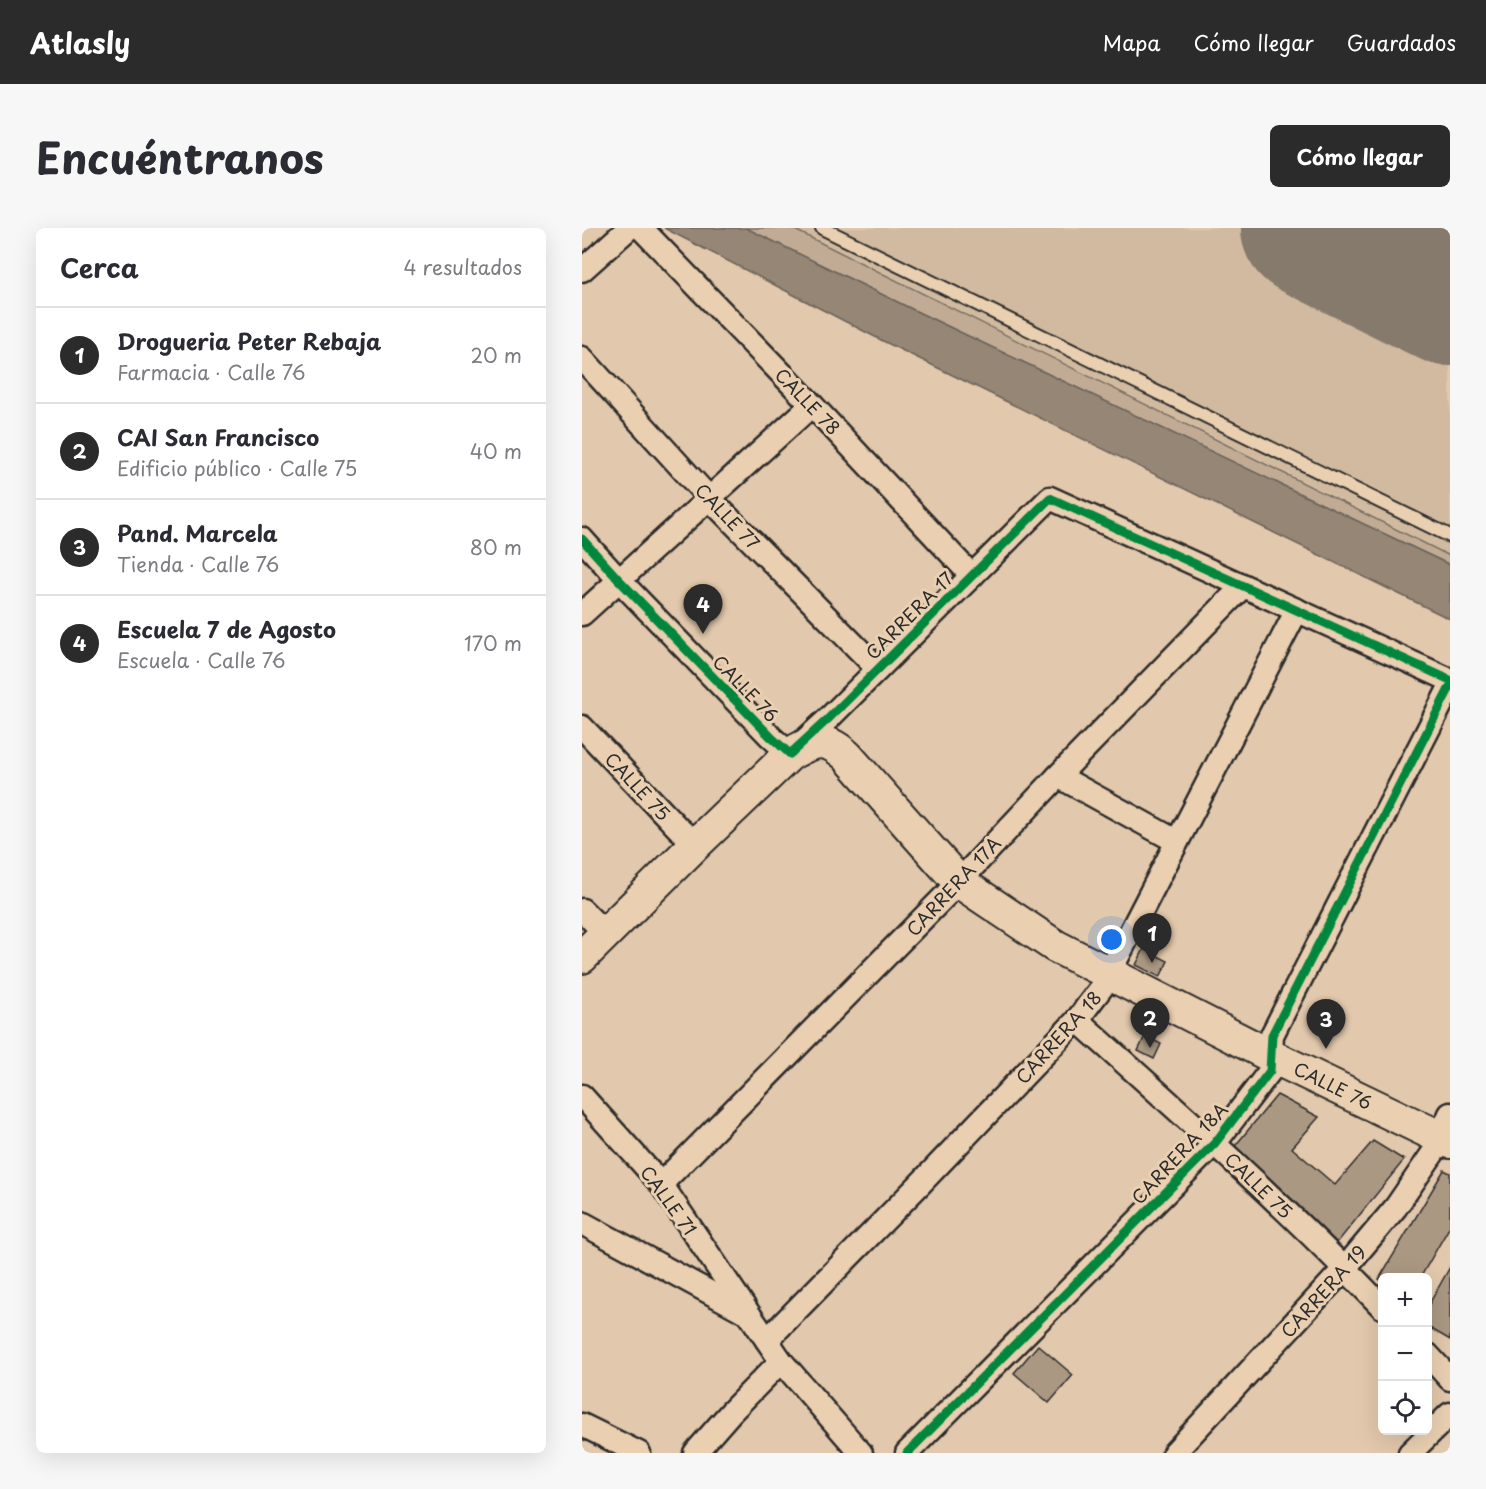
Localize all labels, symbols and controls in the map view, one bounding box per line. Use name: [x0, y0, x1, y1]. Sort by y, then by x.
text: Atlasly: [30, 21, 130, 64]
text: Mapa: [1103, 26, 1161, 58]
text: Cómo llegar: [1194, 26, 1314, 58]
text: Guardados: [1347, 26, 1456, 58]
text: Encuéntranos: [36, 125, 324, 188]
button: Cómo llegar: [1270, 125, 1450, 187]
text: Cerca: [60, 248, 139, 287]
text: 4 resultados: [404, 252, 522, 282]
text: Drogueria Peter Rebaja: [117, 324, 381, 357]
text: 1: [75, 340, 84, 370]
text: 20 m: [470, 340, 522, 370]
text: Farmacia · Calle 76: [117, 357, 305, 387]
street label: CALLE 78: [769, 361, 847, 441]
text: CAI San Francisco: [117, 420, 319, 453]
text: 2: [72, 436, 87, 466]
text: 40 m: [470, 436, 522, 466]
text: Edificio público · Calle 75: [117, 453, 357, 483]
street label: CALLE 77: [689, 477, 767, 556]
text: Pand. Marcela: [117, 516, 278, 549]
text: 3: [73, 532, 86, 562]
text: 80 m: [470, 532, 522, 562]
text: Tienda · Calle 76: [117, 549, 279, 579]
street label: CARRERA 17: [859, 565, 959, 665]
pin: 4: [684, 584, 722, 634]
text: Escuela 7 de Agosto: [117, 612, 336, 645]
text: 4: [73, 628, 86, 658]
text: 170 m: [464, 628, 522, 658]
text: Escuela · Calle 76: [117, 645, 285, 675]
street label: CALLE 76: [707, 648, 785, 728]
street label: CALLE 75: [599, 746, 677, 826]
street label: CARRERA 17A: [900, 830, 1006, 942]
pin: 1: [1132, 914, 1172, 963]
your location: [1097, 925, 1126, 954]
street label: CARRERA 18: [1009, 984, 1107, 1090]
pin: 2: [1130, 998, 1170, 1048]
pin: 3: [1306, 1000, 1346, 1049]
street label: CALLE 76: [1289, 1054, 1377, 1116]
street label: CARRERA 18A: [1125, 1096, 1233, 1210]
street label: CALLE 75: [1219, 1146, 1299, 1224]
street label: CALLE 71: [634, 1160, 704, 1240]
street label: CARRERA 19: [1274, 1239, 1372, 1343]
map controls: [1378, 1273, 1432, 1435]
button: +: [1378, 1273, 1432, 1327]
button: −: [1378, 1327, 1432, 1381]
button: locate: [1378, 1381, 1432, 1435]

